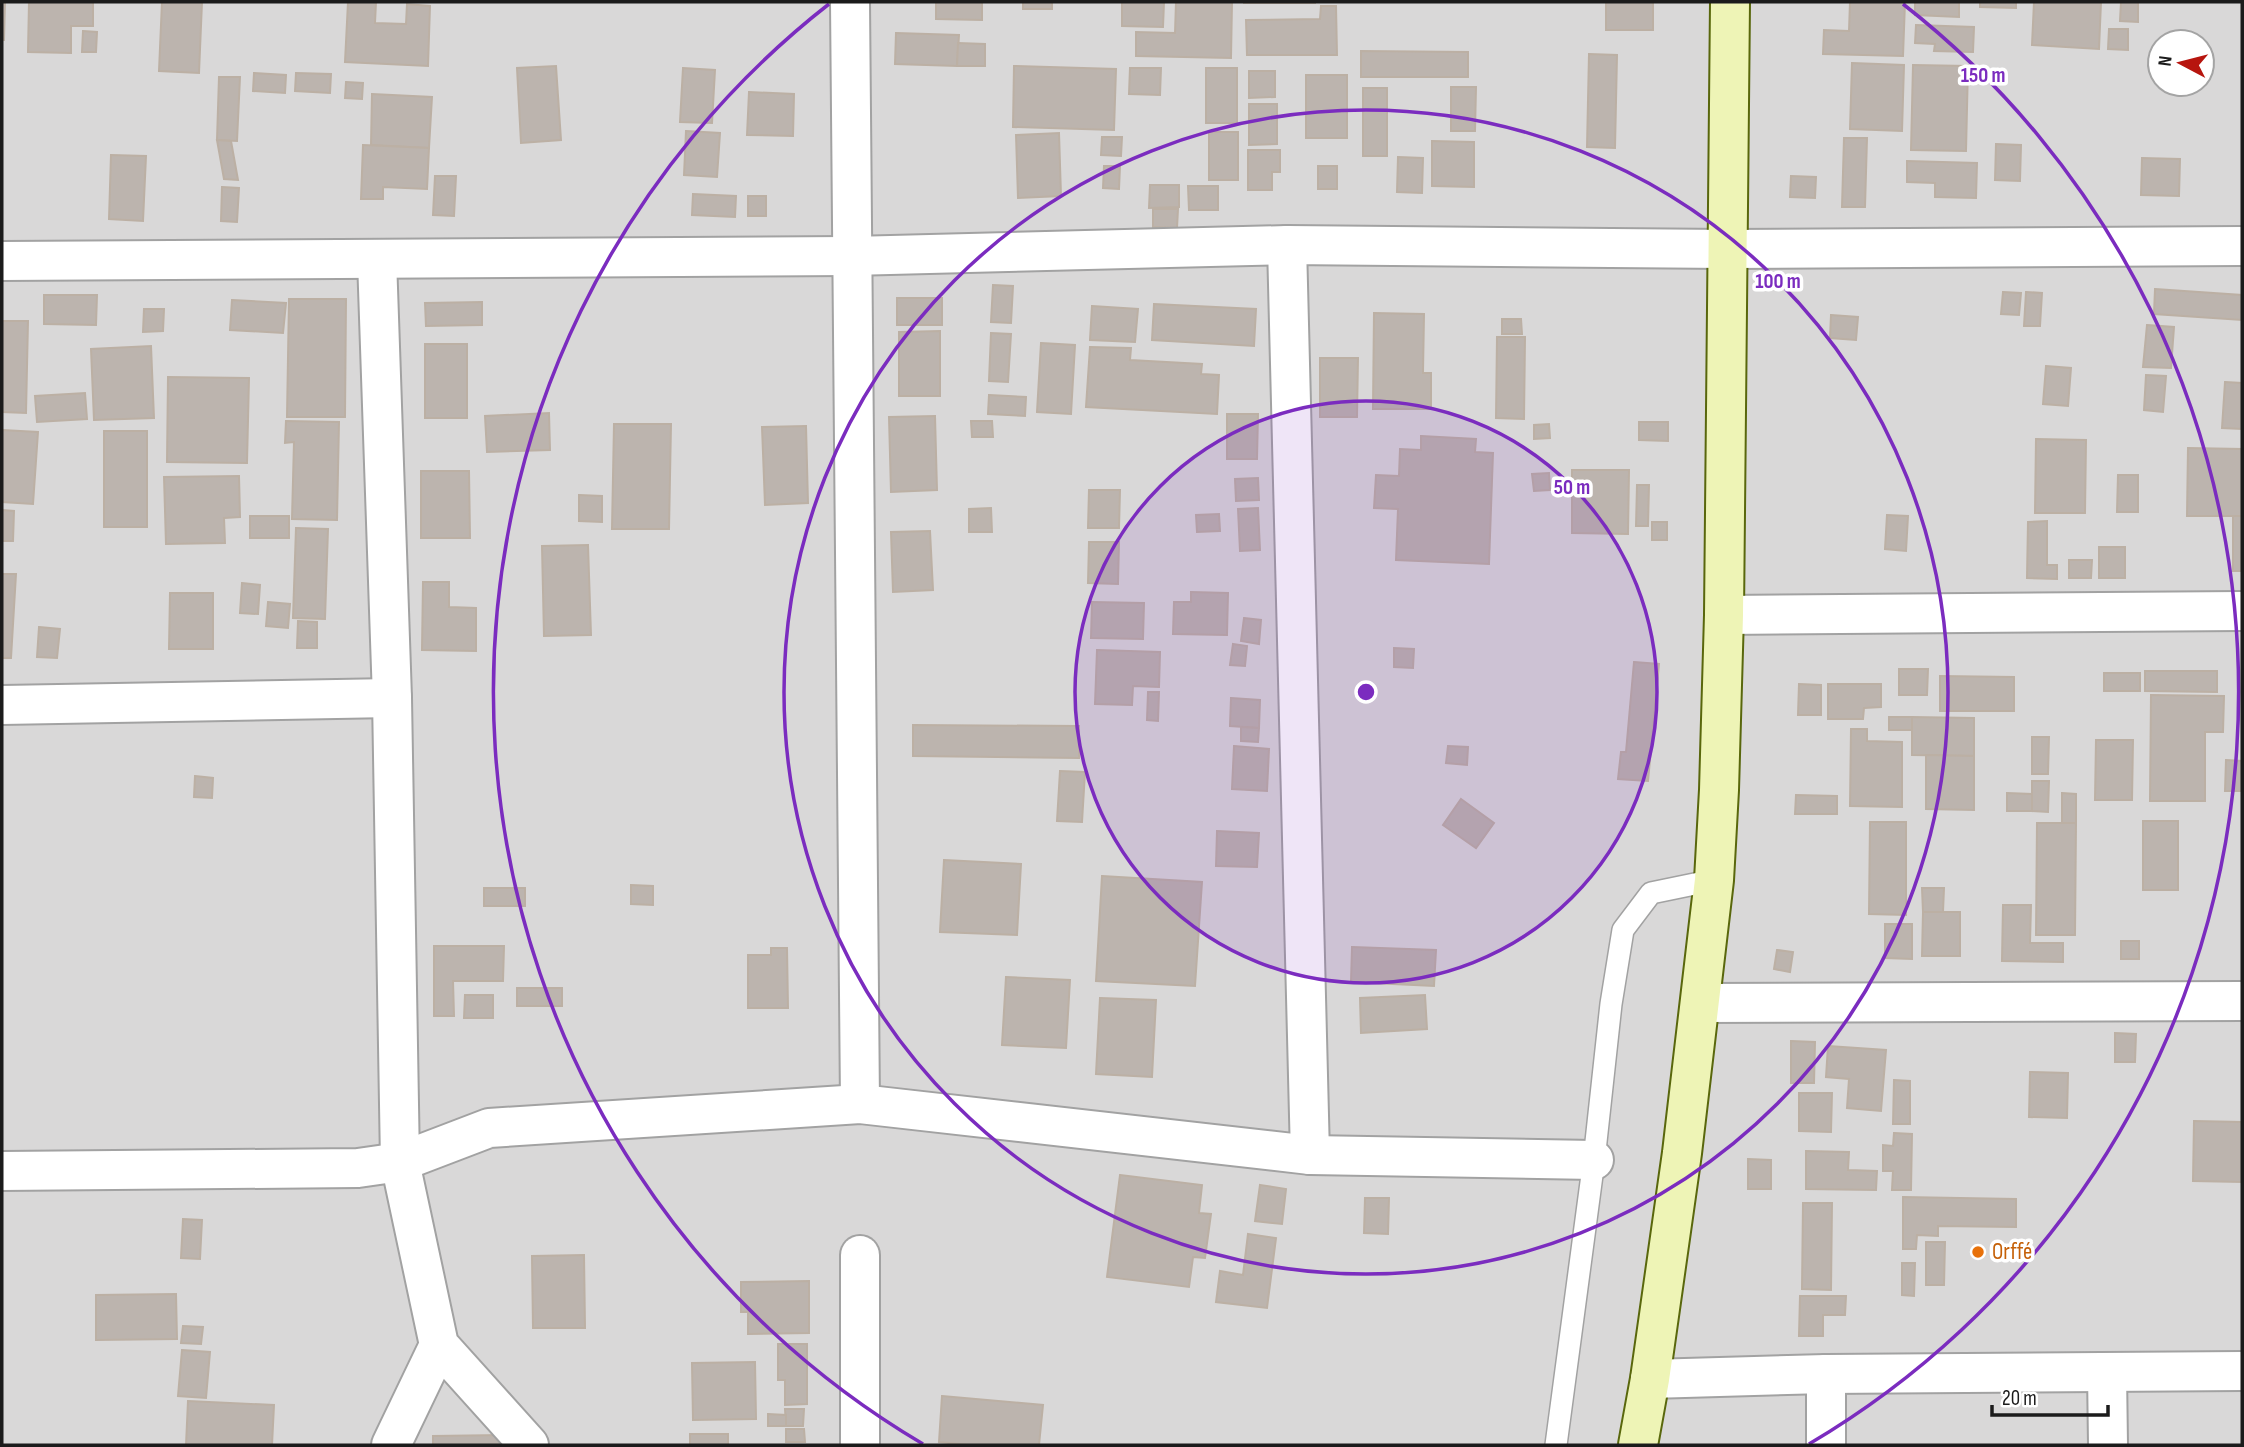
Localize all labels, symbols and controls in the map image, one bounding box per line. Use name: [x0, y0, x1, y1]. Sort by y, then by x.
north arrow: [2146, 28, 2216, 98]
text: N: [2154, 55, 2178, 68]
text: 150 m: [1961, 63, 2005, 88]
text: 100 m: [1755, 269, 1801, 294]
text: 50 m: [1554, 475, 1590, 500]
centre of rings: [1354, 680, 1378, 704]
place label: Orffé: [1992, 1238, 2032, 1266]
marker: Orffé: [1970, 1244, 1986, 1260]
scale bar: [1992, 1374, 2108, 1418]
text: 20 m: [2002, 1386, 2037, 1411]

